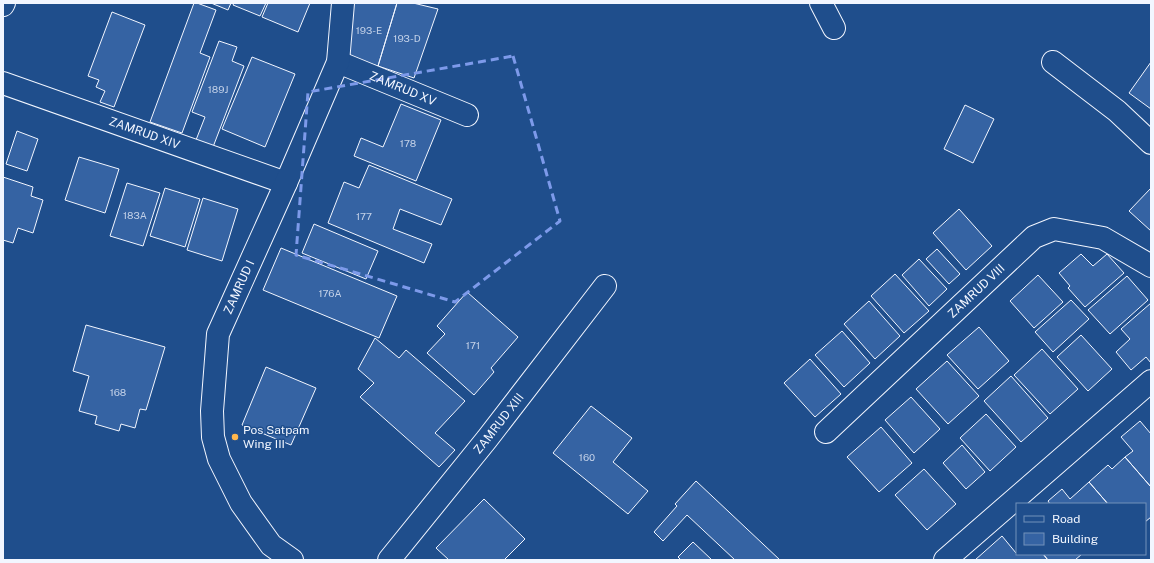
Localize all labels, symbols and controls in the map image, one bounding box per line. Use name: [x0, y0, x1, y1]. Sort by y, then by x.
house number: 193-E: [356, 24, 382, 36]
house number: 193-D: [393, 32, 421, 44]
street label: ZAMRUD XV: [367, 69, 438, 109]
house number: 189J: [208, 83, 228, 95]
street label: ZAMRUD XIV: [107, 114, 182, 152]
house number: 178: [400, 137, 416, 149]
house number: 183A: [123, 209, 147, 221]
house number: 177: [356, 210, 372, 222]
street label: ZAMRUD I: [221, 258, 257, 316]
street label: ZAMRUD VIII: [945, 261, 1007, 321]
house number: 176A: [318, 287, 342, 299]
house number: 171: [466, 339, 480, 351]
house number: 168: [110, 386, 126, 398]
street label: ZAMRUD XIII: [471, 391, 527, 457]
place label: Pos Satpam Wing III: [243, 423, 309, 451]
marker: Pos Satpam Wing III: [230, 432, 240, 442]
house number: 160: [579, 451, 595, 463]
legend: [1016, 503, 1146, 555]
text: Road: [1052, 512, 1080, 526]
text: Building: [1052, 532, 1098, 546]

